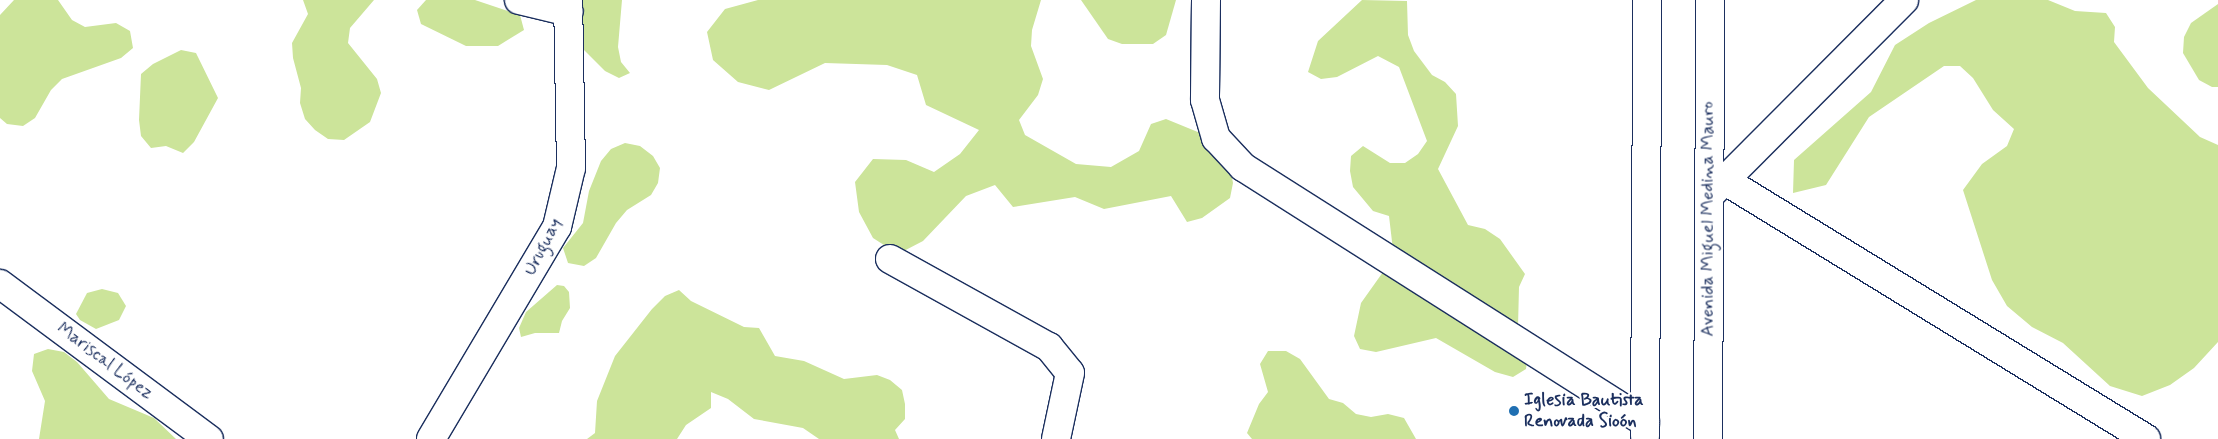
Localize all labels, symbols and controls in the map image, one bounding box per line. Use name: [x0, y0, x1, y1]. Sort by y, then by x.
street label: Avenida Miguel Medina Mauro: [1697, 104, 1719, 334]
street label: Uruguay: [519, 215, 567, 279]
street label: Mariscal López: [52, 318, 158, 404]
place label: Iglesia Bautista Renovada Sioón: [1524, 390, 1640, 432]
marker: Iglesia Bautista Renovada Sioón: [1508, 405, 1520, 417]

